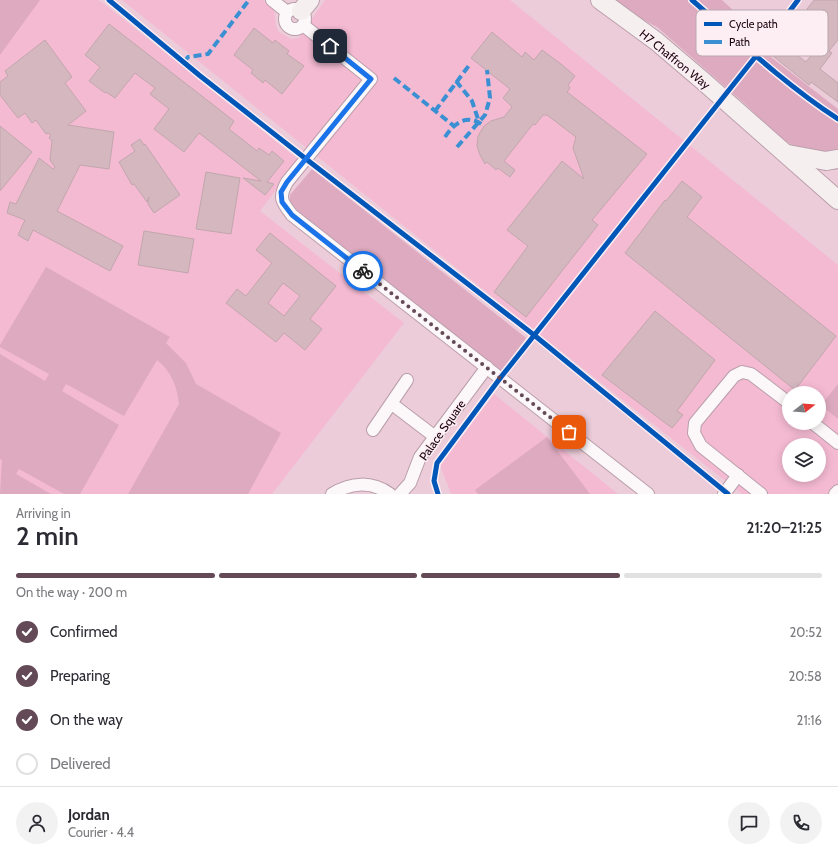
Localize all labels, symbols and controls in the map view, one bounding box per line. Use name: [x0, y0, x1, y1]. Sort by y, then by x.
legend: [696, 10, 828, 56]
text: Cycle path: [729, 17, 778, 31]
street label: H7 Chaffron Way: [637, 26, 713, 92]
pin: [313, 29, 347, 63]
icon: home: [319, 35, 341, 57]
text: Path: [729, 35, 750, 49]
courier: [343, 251, 383, 291]
icon: bike: [352, 260, 374, 282]
north arrow: [782, 386, 826, 430]
map controls: [782, 386, 826, 482]
street label: Palace Square: [416, 397, 468, 463]
pin: [552, 415, 586, 449]
icon: bag: [558, 421, 580, 443]
button: layers: [782, 438, 826, 482]
text: Arriving in: [16, 505, 71, 521]
text: 21:20–21:25: [747, 519, 822, 537]
text: 2 min: [16, 520, 79, 552]
text: On the way · 200 m: [16, 584, 127, 600]
icon: check: [16, 621, 38, 643]
text: Confirmed: [50, 623, 118, 641]
text: 20:52: [790, 624, 822, 640]
icon: check: [16, 665, 38, 687]
text: Preparing: [50, 667, 110, 685]
text: 20:58: [788, 668, 822, 684]
icon: check: [16, 709, 38, 731]
text: On the way: [50, 711, 123, 729]
text: 21:16: [797, 712, 822, 728]
text: Delivered: [50, 755, 111, 773]
button: person: [16, 802, 58, 844]
button: chat: [728, 802, 770, 844]
button: phone: [780, 802, 822, 844]
text: Jordan: [68, 806, 110, 824]
text: Courier · 4.4: [68, 824, 134, 840]

